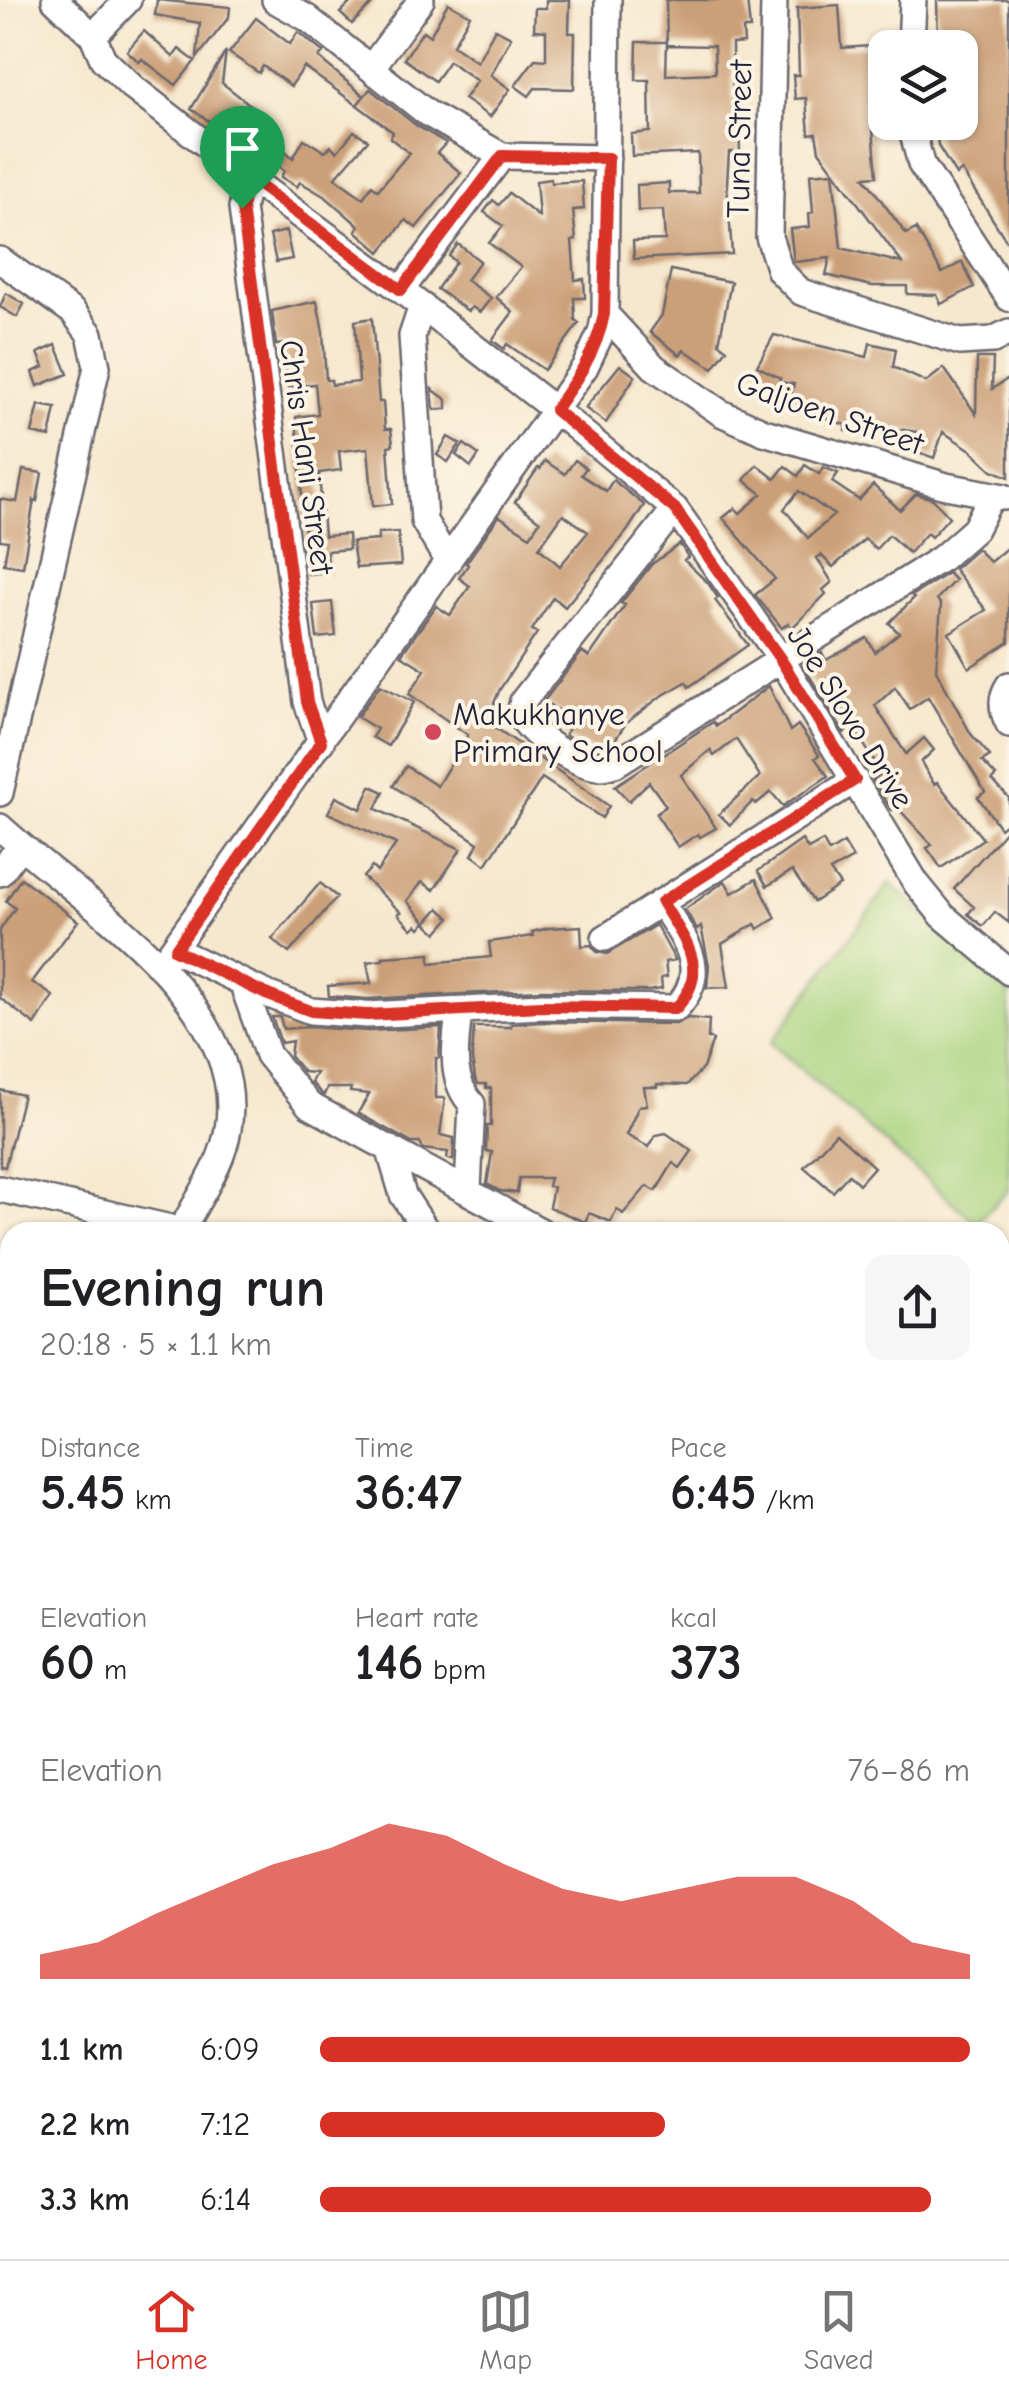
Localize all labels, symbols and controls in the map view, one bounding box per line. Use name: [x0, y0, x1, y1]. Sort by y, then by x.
map controls: [868, 30, 978, 140]
button: layers: [868, 30, 978, 140]
street label: Tuna Street: [720, 59, 759, 218]
pin: [200, 106, 285, 209]
icon: arrive: [215, 121, 270, 176]
street label: Chris Hani Street: [272, 338, 341, 577]
street label: Galjoen Street: [731, 364, 929, 463]
street label: Joe Slovo Drive: [780, 619, 922, 816]
place label: Makukhanye Primary School: [453, 696, 663, 770]
marker: Makukhanye Primary School: [422, 721, 444, 743]
button: share: [865, 1255, 970, 1360]
text: Evening run: [40, 1256, 325, 1320]
text: 20:18 · 5 × 1.1 km: [40, 1326, 272, 1363]
text: Distance: [40, 1432, 140, 1464]
text: Time: [355, 1432, 413, 1464]
text: Pace: [670, 1432, 726, 1464]
text: 5.45: [40, 1464, 126, 1522]
text: 36:47: [355, 1464, 462, 1522]
text: 6:45: [670, 1464, 757, 1522]
text: km: [126, 1484, 172, 1516]
text: /km: [757, 1484, 815, 1516]
text: Elevation: [40, 1602, 147, 1634]
text: Heart rate: [355, 1602, 478, 1634]
text: kcal: [670, 1602, 717, 1634]
text: 60: [40, 1634, 95, 1692]
text: 146: [355, 1634, 424, 1692]
text: 373: [670, 1634, 742, 1692]
text: m: [95, 1654, 127, 1686]
text: bpm: [424, 1654, 486, 1686]
text: Elevation: [40, 1752, 163, 1789]
text: 76–86 m: [848, 1752, 970, 1789]
text: 1.1 km: [40, 2031, 123, 2068]
text: 6:09: [200, 2031, 260, 2068]
text: 2.2 km: [40, 2106, 130, 2143]
text: 7:12: [200, 2106, 250, 2143]
text: 3.3 km: [40, 2181, 130, 2218]
text: 6:14: [200, 2181, 251, 2218]
tab: Home: [135, 2284, 208, 2376]
tab: Map: [478, 2284, 533, 2376]
tab: Saved: [804, 2284, 874, 2376]

